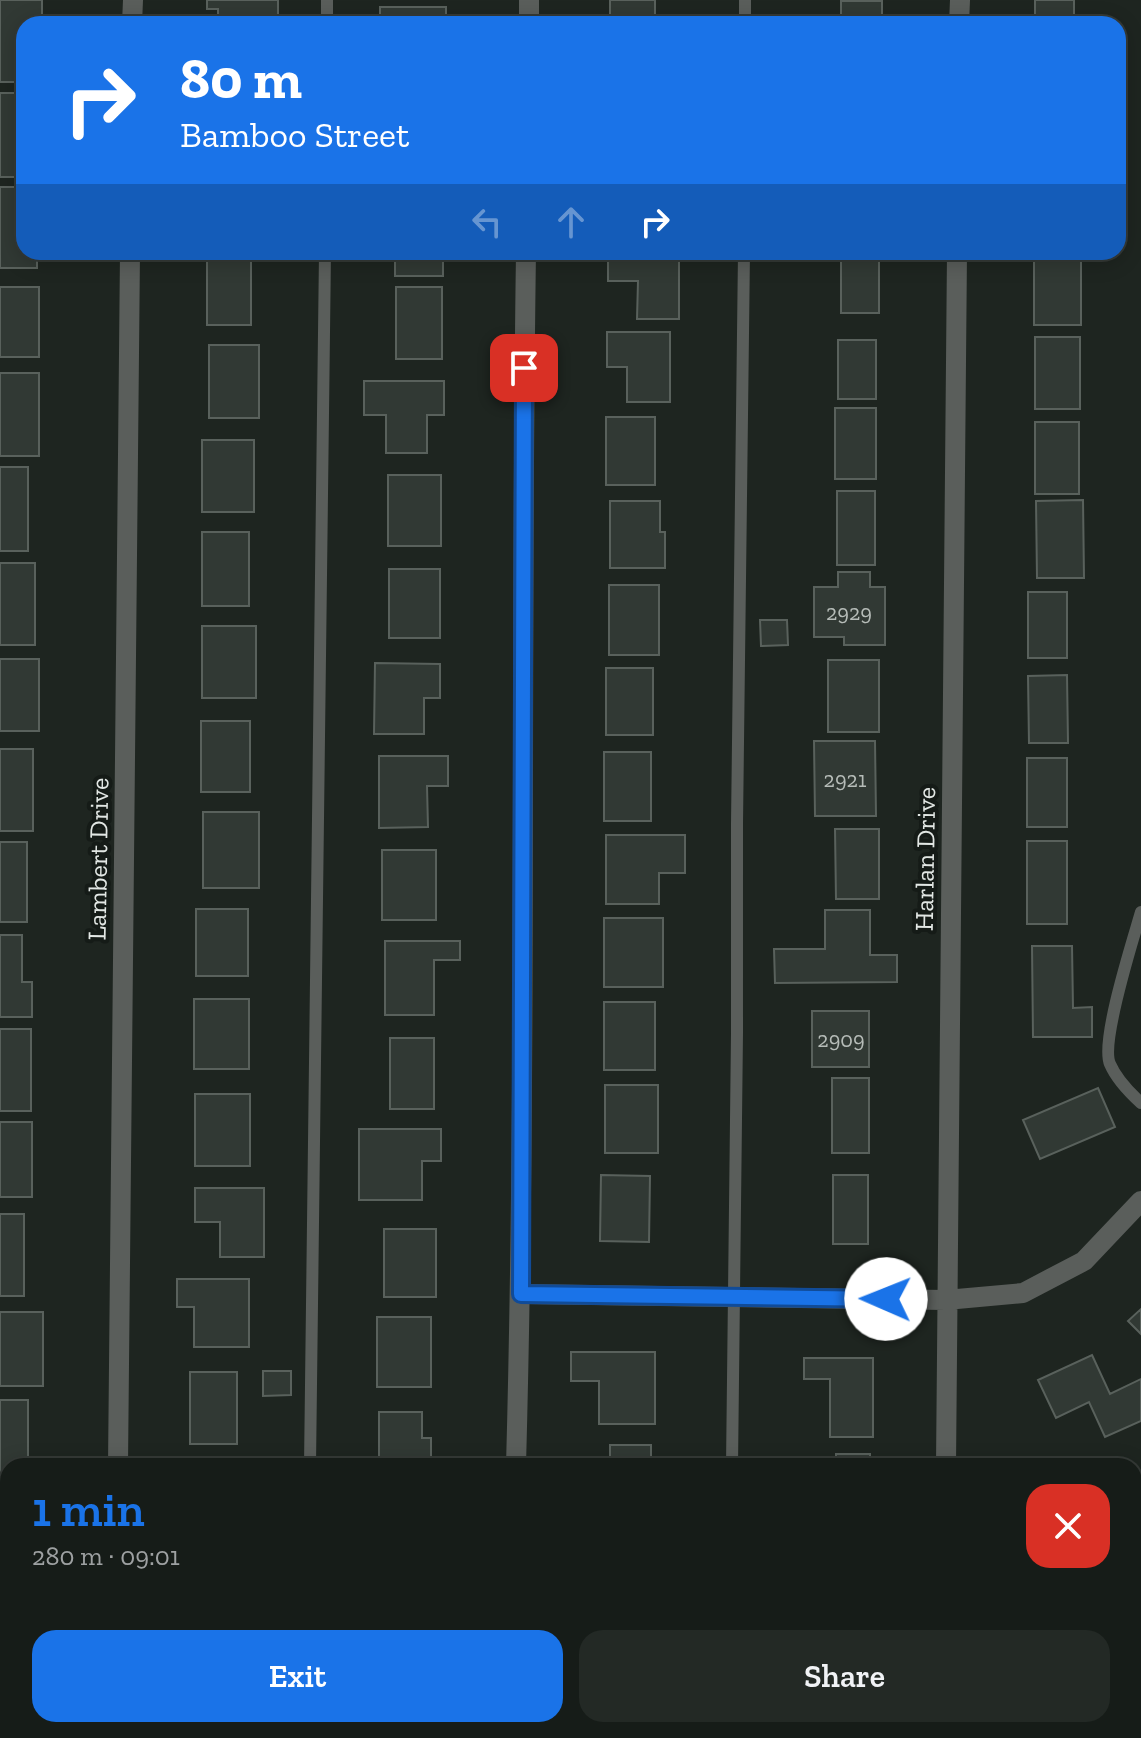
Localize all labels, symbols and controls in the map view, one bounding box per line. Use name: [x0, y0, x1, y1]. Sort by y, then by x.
text: 80 m: [180, 45, 302, 112]
icon: right: [48, 48, 152, 152]
text: Bamboo Street: [180, 113, 409, 156]
icon: left: [465, 200, 509, 244]
icon: ahead: [549, 200, 593, 244]
icon: right: [633, 200, 677, 244]
pin: [490, 334, 558, 402]
icon: arrive: [502, 346, 546, 390]
house number: 2929: [826, 599, 872, 626]
house number: 2921: [824, 766, 867, 793]
street label: Lambert Drive: [81, 777, 115, 941]
street label: Harlan Drive: [908, 787, 942, 931]
house number: 2909: [817, 1026, 865, 1053]
position arrow: [844, 1257, 928, 1341]
text: 1 min: [32, 1481, 145, 1538]
button: close: [1026, 1484, 1110, 1568]
text: 280 m · 09:01: [32, 1540, 180, 1572]
button: Exit: [32, 1630, 563, 1722]
button: Share: [579, 1630, 1110, 1722]

